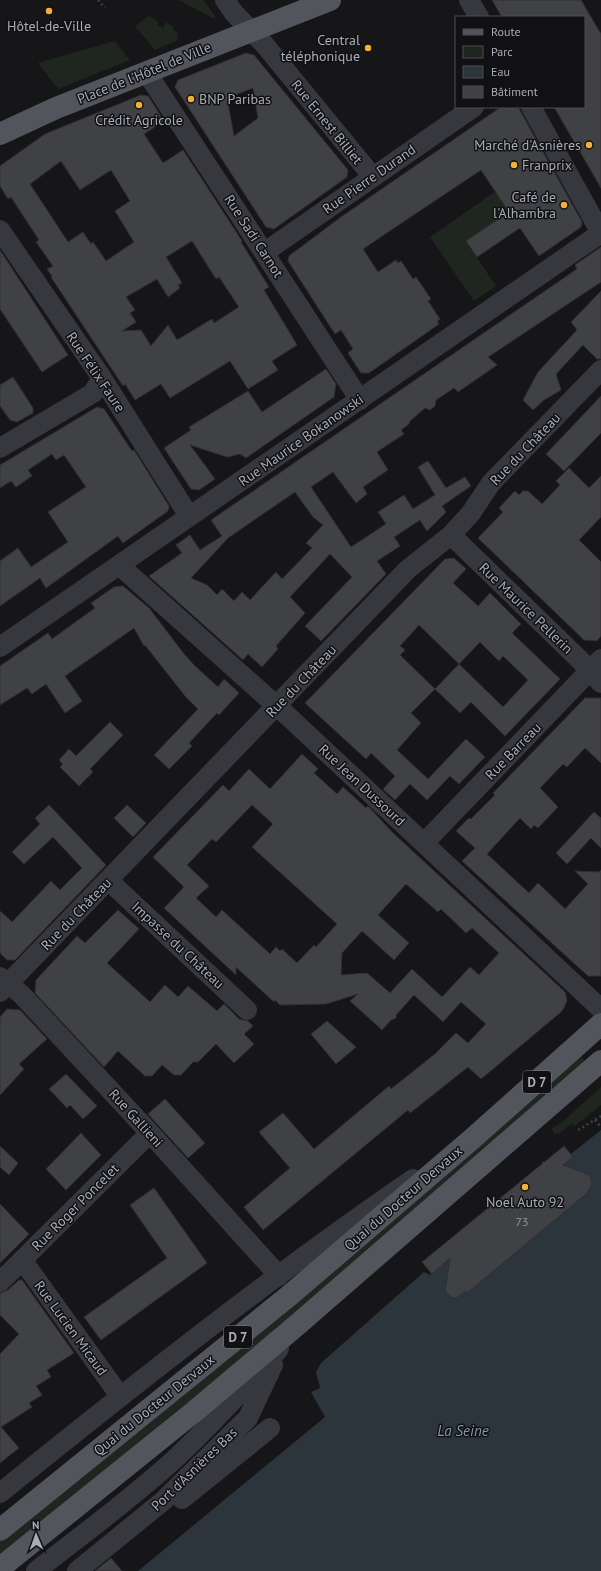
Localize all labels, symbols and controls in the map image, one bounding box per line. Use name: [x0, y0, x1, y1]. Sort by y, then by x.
marker: Hôtel-de-Ville: [44, 6, 54, 16]
legend: [455, 16, 585, 108]
place label: Hôtel-de-Ville: [7, 17, 91, 35]
text: Route: [491, 24, 521, 39]
place label: Central téléphonique: [281, 31, 360, 65]
street label: Place de l'Hôtel de Ville: [75, 38, 213, 108]
marker: Central téléphonique: [363, 43, 373, 53]
text: Parc: [491, 44, 513, 59]
text: Eau: [491, 64, 510, 79]
street label: Rue Ernest Billiet: [287, 76, 367, 168]
text: Bâtiment: [491, 84, 538, 99]
place label: BNP Paribas: [199, 90, 271, 108]
marker: BNP Paribas: [186, 94, 196, 104]
marker: Crédit Agricole: [134, 100, 144, 110]
place label: Crédit Agricole: [95, 111, 183, 129]
place label: Marché d'Asnières: [474, 136, 581, 154]
street label: Rue Pierre Durand: [319, 140, 419, 218]
marker: Marché d'Asnières: [584, 140, 594, 150]
place label: Franprix: [522, 156, 572, 174]
marker: Franprix: [509, 160, 519, 170]
place label: Café de l'Alhambra: [493, 188, 556, 222]
street label: Rue Sadi Carnot: [220, 191, 288, 281]
marker: Café de l'Alhambra: [559, 200, 569, 210]
street label: Rue Félix Faure: [63, 328, 129, 416]
street label: Rue Maurice Bokanowski: [235, 390, 367, 490]
street label: Rue du Château: [486, 409, 564, 489]
street label: Rue Maurice Pellerin: [475, 559, 577, 657]
street label: Rue du Château: [262, 641, 340, 721]
street label: Rue Barreau: [481, 719, 545, 783]
street label: Rue Jean Dussourd: [315, 740, 409, 830]
street label: Rue du Château: [37, 874, 115, 954]
street label: Impasse du Château: [128, 897, 228, 993]
road number: D 7: [523, 1071, 551, 1093]
street label: Rue Gallieni: [105, 1085, 167, 1151]
street label: Quai du Docteur Dervaux: [340, 1142, 466, 1254]
street label: Rue Roger Poncelet: [27, 1159, 123, 1255]
marker: Noel Auto 92: [520, 1182, 530, 1192]
place label: Noel Auto 92: [486, 1193, 564, 1211]
house number: 73: [515, 1214, 529, 1229]
street label: Rue Lucien Micaud: [31, 1277, 111, 1379]
road number: D 7: [224, 1326, 252, 1348]
street label: Quai du Docteur Dervaux: [90, 1351, 218, 1459]
water label: La Seine: [437, 1421, 489, 1440]
street label: Port d'Asnières Bas: [147, 1423, 241, 1515]
north arrow: [16, 1515, 56, 1555]
text: N: [32, 1518, 40, 1532]

